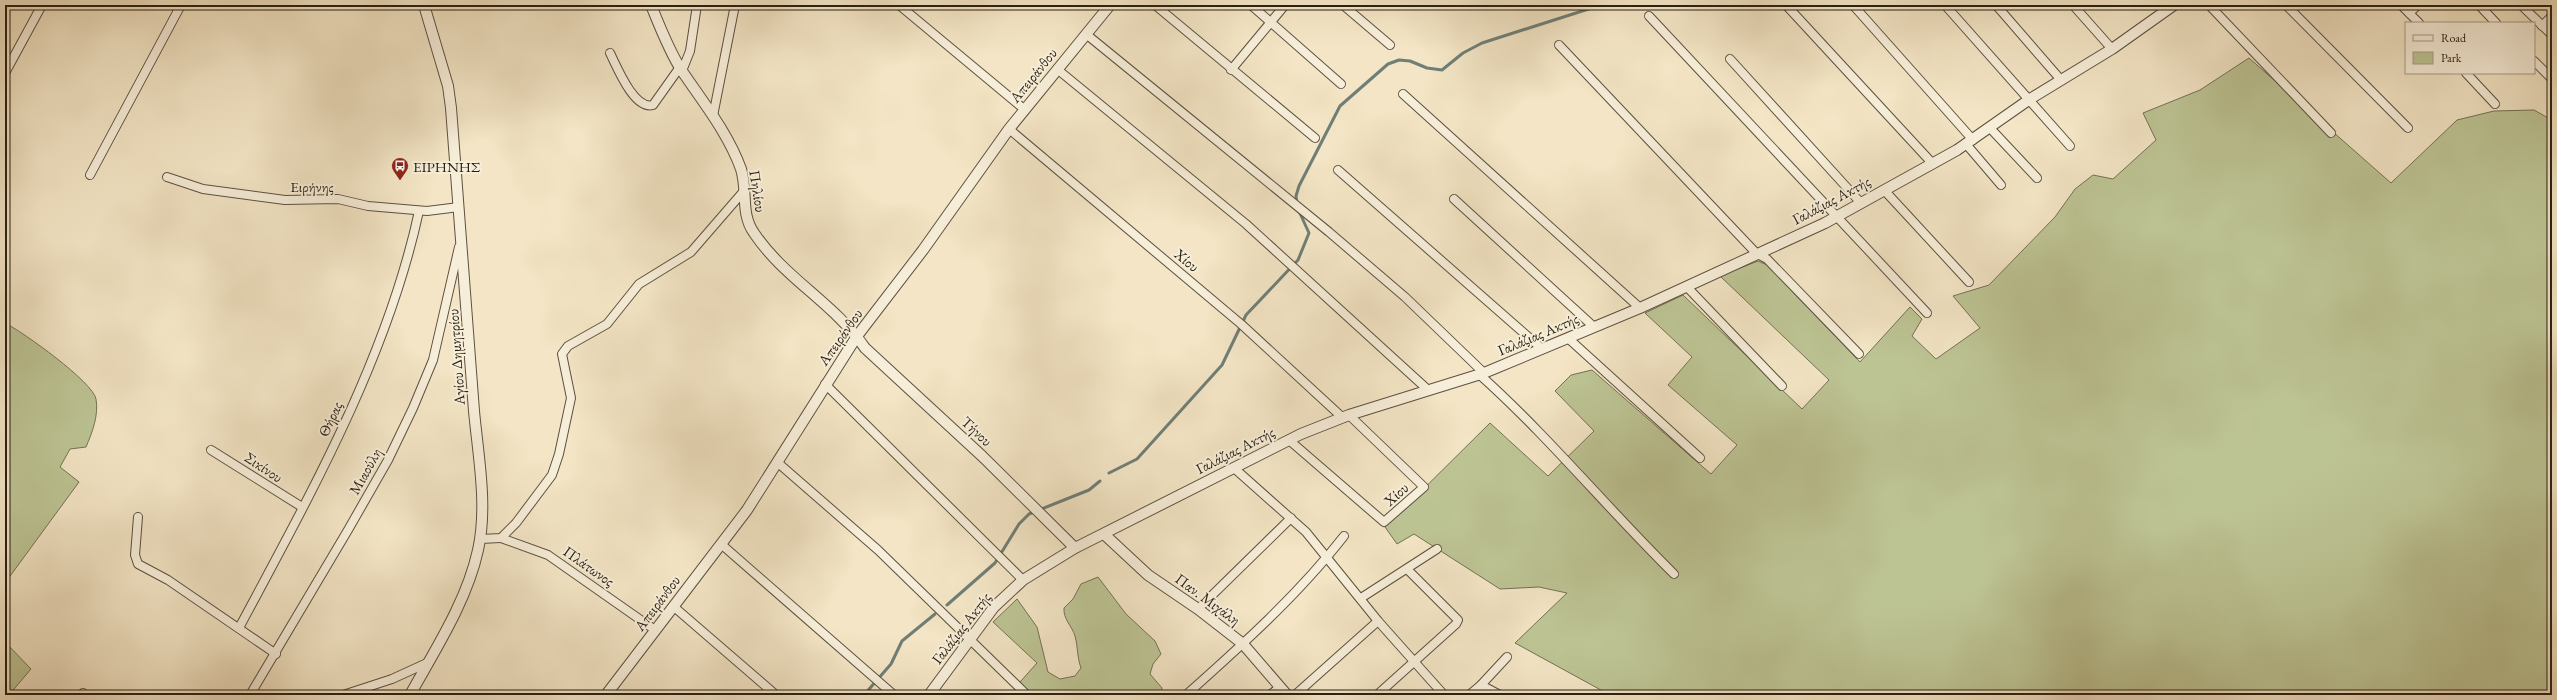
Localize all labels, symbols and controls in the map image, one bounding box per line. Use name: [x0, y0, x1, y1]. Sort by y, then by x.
legend: [2405, 22, 2535, 74]
text: Road: [2441, 30, 2467, 46]
street label: Απειράνθου: [1005, 44, 1061, 107]
text: Park: [2441, 50, 2462, 66]
bus stop icon: ΕΙΡΗΝΗΣ: [390, 156, 410, 181]
place label: ΕΙΡΗΝΗΣ: [413, 157, 480, 176]
street label: Πηλίου: [745, 169, 771, 213]
street label: Γαλάζιας Ακτής: [1789, 171, 1873, 229]
street label: Ειρήνης: [290, 177, 334, 196]
street label: Χίου: [1170, 244, 1203, 276]
street label: Απειράνθου: [813, 305, 866, 370]
street label: Αγίου Δημητρίου: [443, 308, 469, 407]
street label: Γαλάζιας Ακτής: [1495, 308, 1581, 360]
street label: Θήρας: [314, 398, 346, 440]
street label: Τήνου: [958, 412, 996, 450]
street label: Γαλάζιας Ακτής: [1192, 422, 1278, 478]
street label: Μιαούλη: [344, 444, 386, 498]
street label: Σικίνου: [241, 447, 287, 487]
street label: Χίου: [1379, 478, 1412, 511]
street label: Πλάτωνος: [560, 542, 618, 590]
street label: Παν. Μιχάλη: [1172, 569, 1244, 629]
street label: Απειράνθου: [629, 571, 684, 635]
street label: Γαλάζιας Ακτής: [927, 588, 995, 668]

